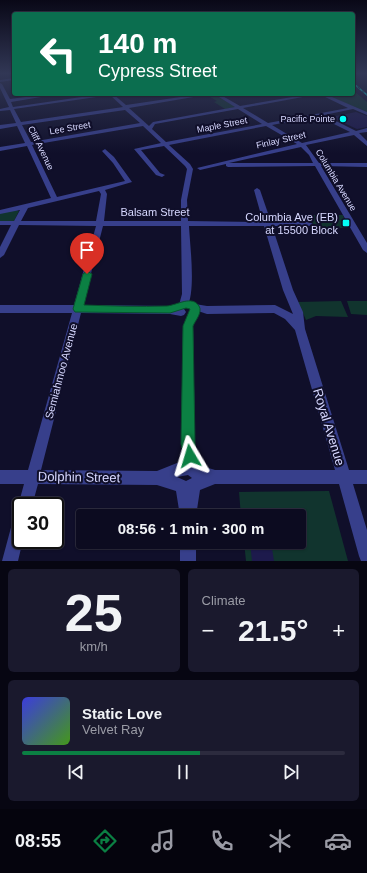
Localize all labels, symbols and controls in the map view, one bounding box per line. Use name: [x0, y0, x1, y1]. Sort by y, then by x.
icon: left: [32, 28, 84, 80]
text: 140 m: [98, 28, 177, 59]
text: Cypress Street: [98, 61, 217, 81]
place label: Pacific Pointe: [280, 114, 335, 124]
marker: Pacific Pointe: [338, 114, 348, 124]
street label: Maple Street: [196, 115, 248, 135]
street label: Lee Street: [49, 119, 92, 137]
street label: Cliff Avenue: [26, 124, 56, 172]
street label: Finlay Street: [255, 129, 307, 151]
street label: Columbia Avenue: [314, 147, 358, 213]
street label: Balsam Street: [120, 206, 190, 218]
place label: Columbia Ave (EB) at 15500 Block: [245, 211, 338, 236]
marker: Columbia Ave (EB) at 15500 Block: [341, 218, 351, 228]
pin: [70, 233, 104, 274]
icon: arrive: [76, 239, 98, 261]
street label: Semiahmoo Avenue: [42, 322, 80, 420]
street label: Royal Avenue: [310, 387, 348, 467]
position arrow: [169, 435, 211, 477]
street label: Dolphin Street: [38, 469, 121, 485]
speed limit sign: 30: [12, 497, 64, 549]
text: 08:56 · 1 min · 300 m: [118, 520, 264, 537]
text: 25: [65, 584, 123, 642]
text: Climate: [202, 593, 246, 608]
text: 21.5°: [238, 614, 308, 647]
text: −: [202, 618, 214, 643]
text: +: [332, 618, 345, 643]
text: km/h: [80, 639, 108, 654]
text: Static Love: [82, 705, 162, 722]
text: Velvet Ray: [82, 722, 144, 737]
icon: previous: [65, 761, 87, 783]
icon: pause: [172, 761, 194, 783]
icon: next: [280, 761, 302, 783]
icon: directions: [91, 827, 119, 855]
icon: music: [149, 827, 177, 855]
icon: phone: [208, 827, 236, 855]
icon: climate: [266, 827, 294, 855]
icon: car: [324, 827, 352, 855]
text: 08:55: [15, 831, 61, 851]

